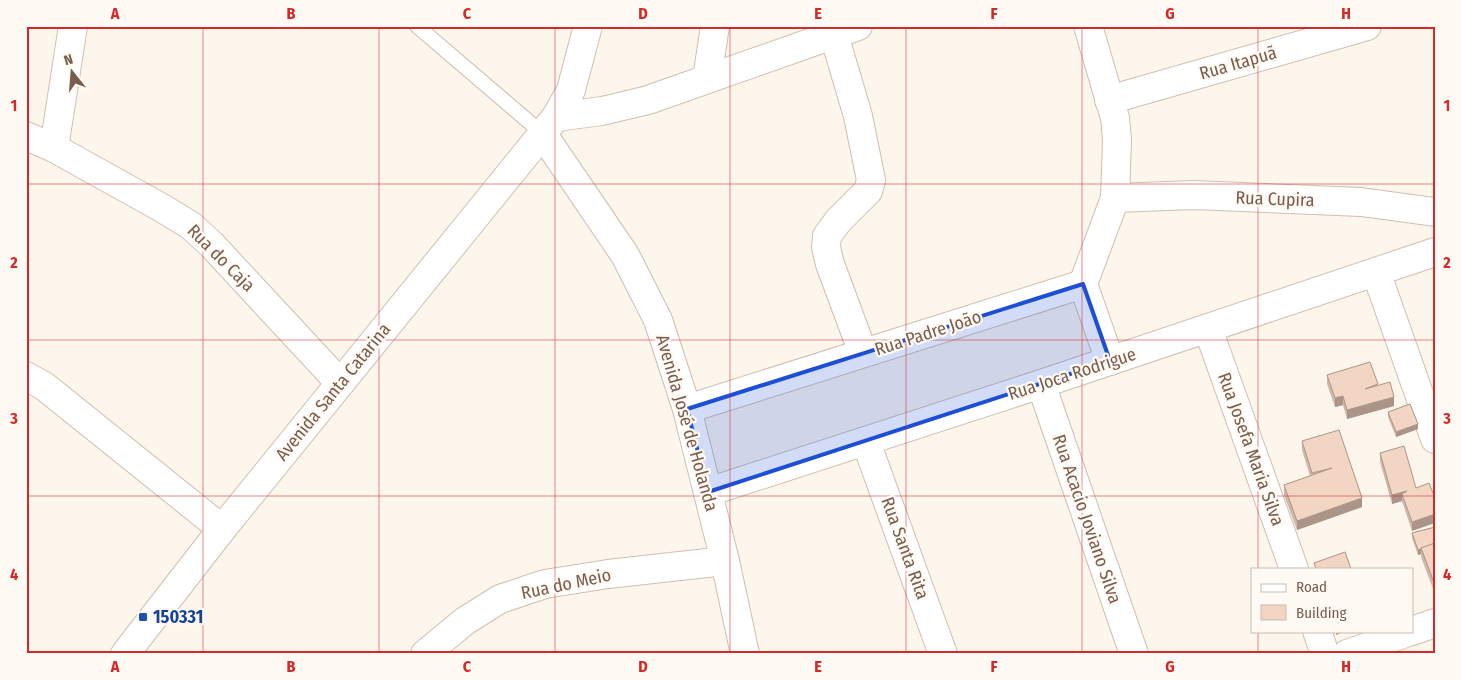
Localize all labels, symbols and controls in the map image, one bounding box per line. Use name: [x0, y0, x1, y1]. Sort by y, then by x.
text: A: [110, 4, 120, 23]
text: B: [287, 4, 296, 23]
text: C: [463, 4, 472, 23]
text: D: [638, 4, 648, 23]
text: E: [814, 4, 822, 23]
text: F: [990, 4, 998, 23]
text: G: [1165, 4, 1175, 23]
text: H: [1341, 4, 1351, 23]
street label: Rua Itapuã: [1197, 41, 1279, 85]
north arrow: [48, 48, 98, 98]
text: N: [62, 51, 75, 69]
text: 1: [11, 96, 17, 115]
text: 1: [1444, 96, 1450, 115]
street label: Rua Cupira: [1235, 187, 1315, 211]
street label: Rua do Caja: [183, 220, 260, 297]
text: 2: [9, 253, 18, 272]
text: 2: [1442, 253, 1451, 272]
street label: Rua Padre João: [872, 305, 984, 361]
street label: Avenida Santa Catarina: [271, 319, 395, 465]
street label: Avenida José de Holanda: [651, 332, 723, 514]
street label: Rua Joca Rodrigue: [1005, 343, 1139, 405]
street label: Rua Josefa Maria Silva: [1213, 369, 1289, 529]
text: 3: [9, 409, 18, 428]
text: 3: [1442, 409, 1451, 428]
street label: Rua Acacio Joviano Silva: [1048, 432, 1126, 607]
street label: Rua Santa Rita: [876, 494, 934, 602]
street label: Rua do Meio: [519, 564, 613, 604]
text: 4: [10, 565, 18, 584]
text: 4: [1443, 565, 1451, 584]
legend: [1251, 568, 1414, 632]
text: Road: [1296, 578, 1327, 596]
text: Building: [1296, 604, 1347, 622]
place label: 150331: [153, 606, 203, 628]
marker: 150331: [137, 611, 149, 623]
text: A: [110, 657, 120, 676]
text: B: [287, 657, 296, 676]
text: C: [463, 657, 472, 676]
text: D: [638, 657, 648, 676]
text: E: [814, 657, 822, 676]
text: F: [990, 657, 998, 676]
text: G: [1165, 657, 1175, 676]
text: H: [1341, 657, 1351, 676]

